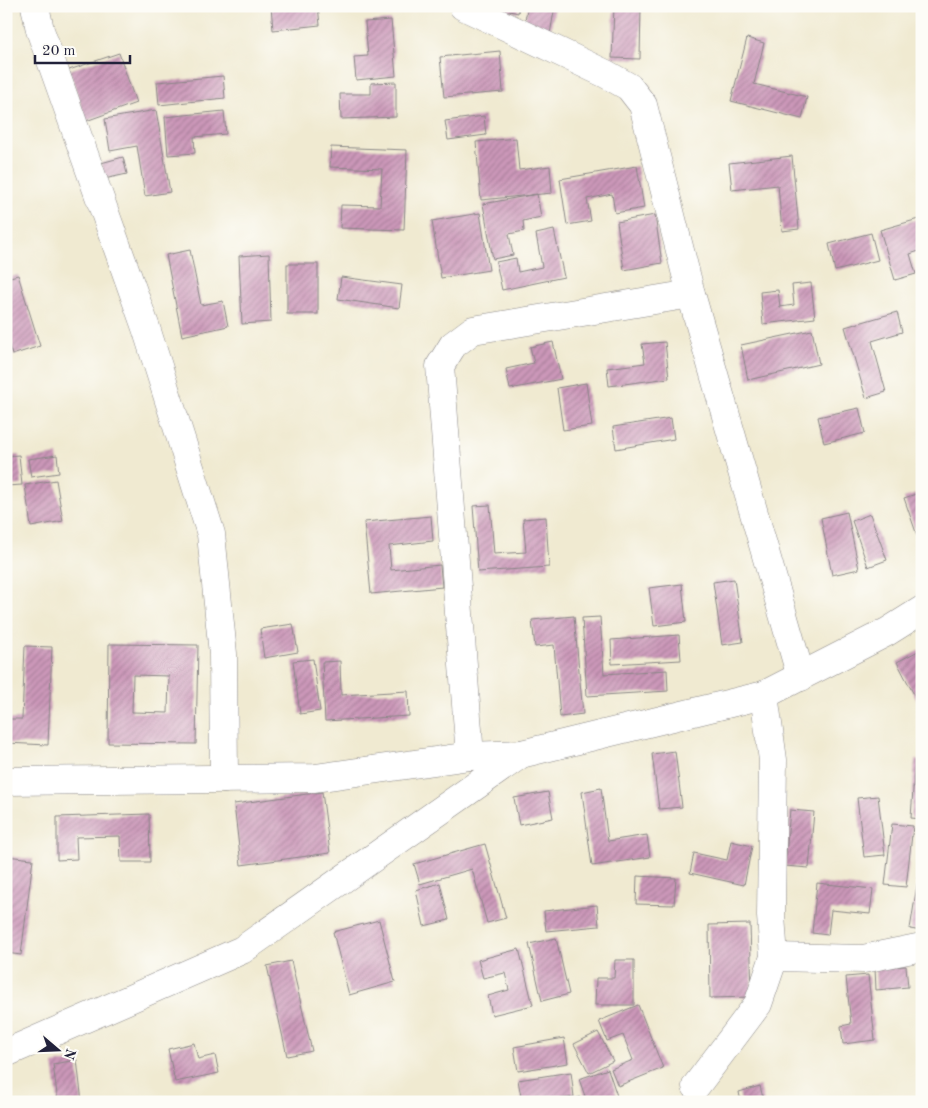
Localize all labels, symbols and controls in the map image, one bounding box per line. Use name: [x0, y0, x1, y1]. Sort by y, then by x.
scale bar: [35, 32, 130, 64]
text: 20 m: [42, 44, 76, 59]
north arrow: [32, 1026, 82, 1076]
text: N: [61, 1047, 78, 1062]

